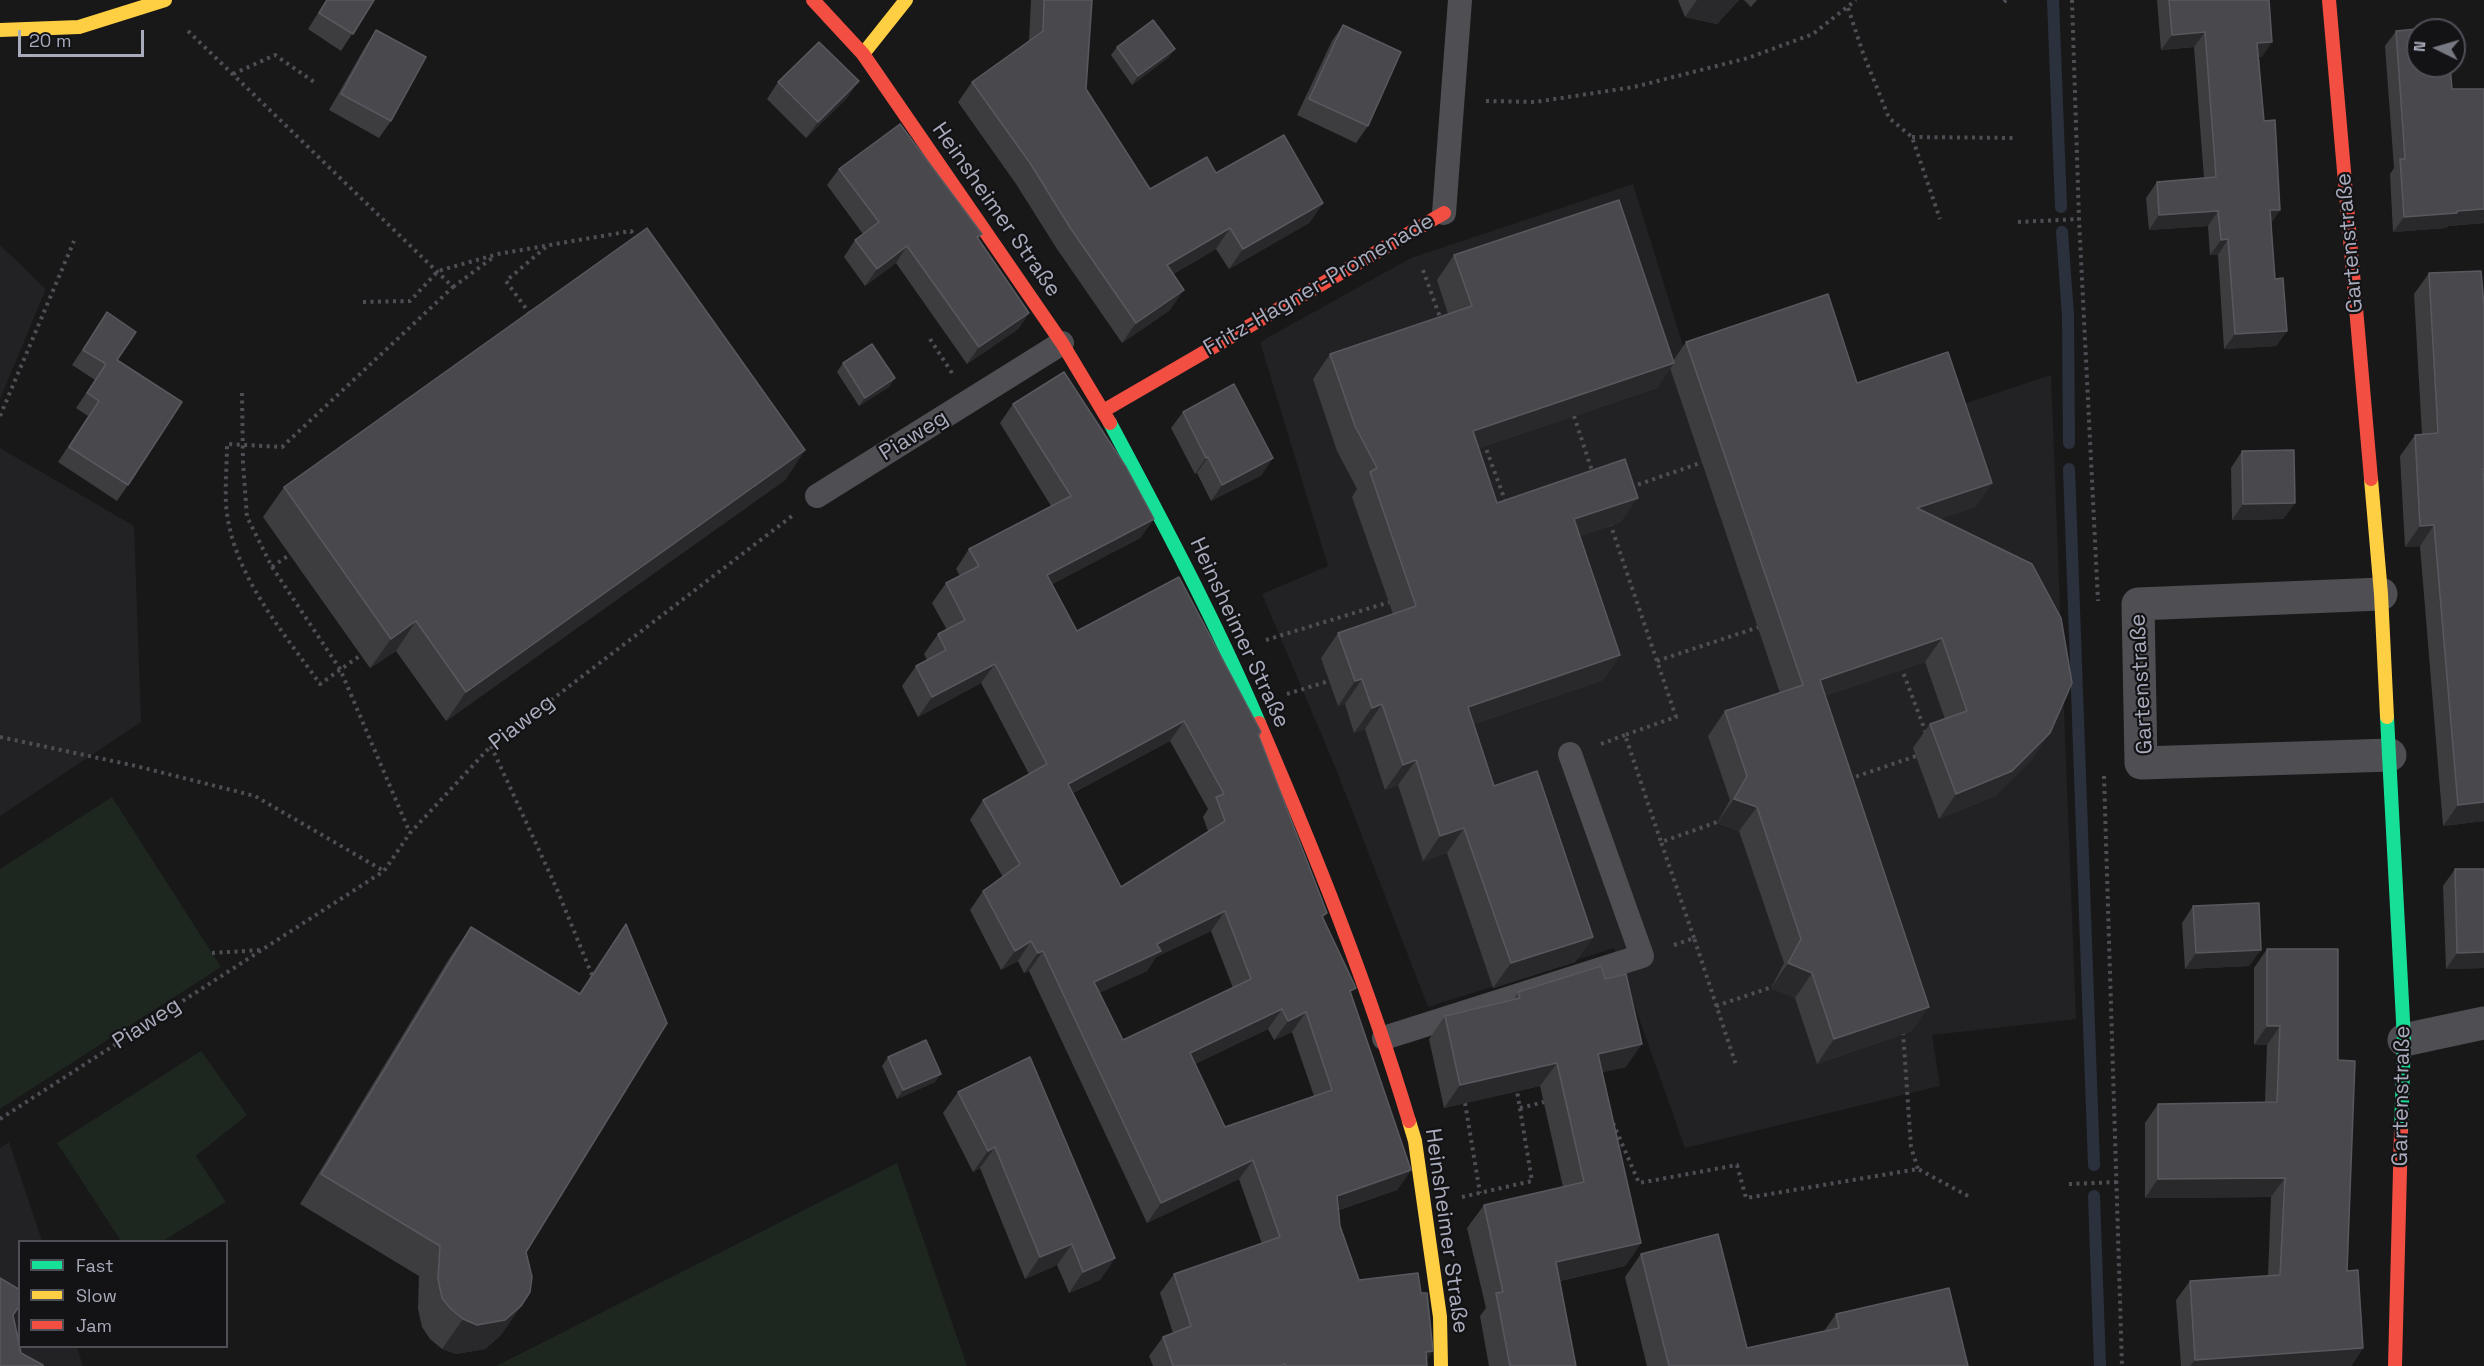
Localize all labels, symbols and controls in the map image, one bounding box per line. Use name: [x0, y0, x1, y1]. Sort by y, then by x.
scale bar: [21, 18, 147, 56]
north arrow: [2406, 18, 2466, 78]
text: 20 m: [29, 29, 72, 52]
text: N: [2409, 40, 2430, 53]
street label: Heinsheimer Straße: [926, 118, 1066, 302]
street label: Gartenstraße: [2331, 172, 2369, 314]
street label: Fritz-Hagner-Promenade: [1199, 208, 1439, 362]
street label: Piaweg: [875, 405, 953, 467]
street label: Heinsheimer Straße: [1183, 534, 1295, 732]
street label: Gartenstraße: [2125, 613, 2159, 755]
street label: Piaweg: [484, 689, 560, 757]
street label: Piaweg: [108, 992, 186, 1056]
street label: Gartenstraße: [2388, 1025, 2416, 1167]
street label: Heinsheimer Straße: [1419, 1127, 1473, 1335]
legend: [18, 1240, 228, 1348]
text: Fast: [76, 1254, 113, 1277]
text: Slow: [76, 1284, 117, 1307]
text: Jam: [76, 1314, 112, 1337]

